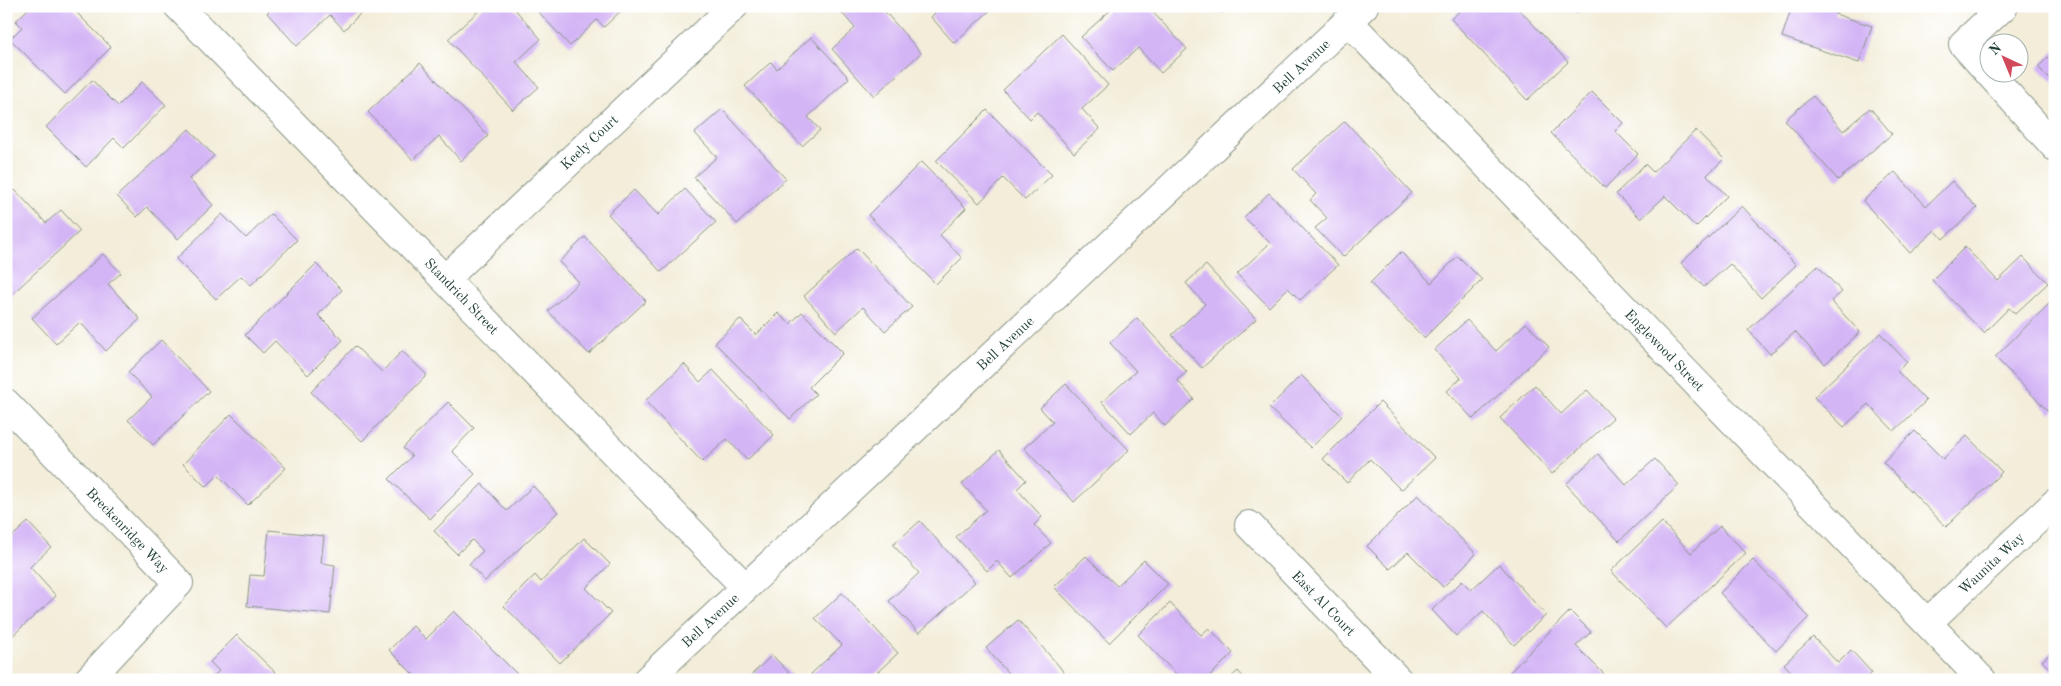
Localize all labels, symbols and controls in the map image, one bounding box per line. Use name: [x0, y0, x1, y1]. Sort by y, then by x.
north arrow: [1978, 32, 2028, 82]
street label: Bell Avenue: [1271, 37, 1333, 96]
text: N: [1987, 40, 2005, 58]
street label: Keely Court: [558, 113, 621, 173]
street label: Standrich Street: [422, 256, 501, 337]
street label: Englewood Street: [1622, 307, 1707, 394]
street label: Bell Avenue: [975, 314, 1037, 373]
street label: Breckenridge Way: [83, 486, 172, 576]
street label: Waunita Way: [1956, 530, 2027, 597]
street label: East Al Court: [1289, 569, 1358, 639]
street label: Bell Avenue: [680, 591, 742, 650]

